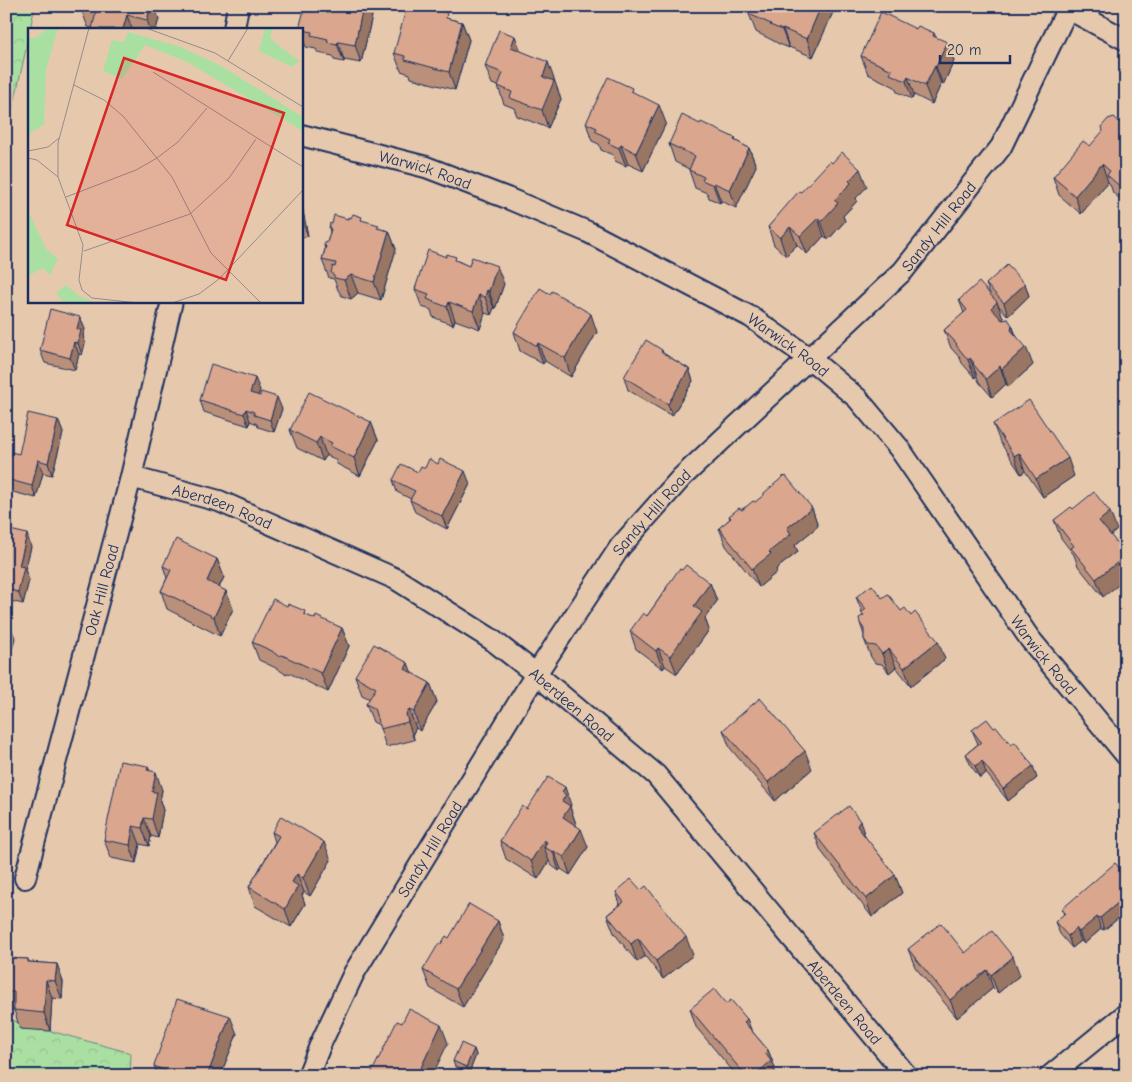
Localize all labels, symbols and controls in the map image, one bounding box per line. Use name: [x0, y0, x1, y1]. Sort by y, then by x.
inset map: [28, 28, 302, 302]
scale bar: [940, 32, 1010, 64]
text: 20 m: [947, 41, 981, 59]
street label: Warwick Road: [377, 147, 474, 193]
street label: Sandy Hill Road: [898, 178, 980, 275]
street label: Warwick Road: [744, 310, 832, 381]
street label: Sandy Hill Road: [609, 466, 695, 559]
street label: Aberdeen Road: [170, 481, 275, 533]
street label: Oak Hill Road: [81, 542, 123, 638]
street label: Warwick Road: [1007, 612, 1080, 699]
street label: Aberdeen Road: [525, 664, 617, 746]
street label: Sandy Hill Road: [394, 798, 466, 901]
street label: Aberdeen Road: [804, 956, 885, 1048]

